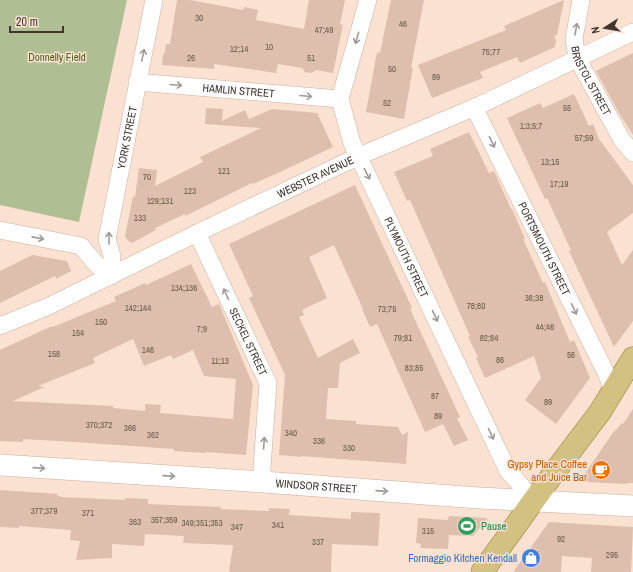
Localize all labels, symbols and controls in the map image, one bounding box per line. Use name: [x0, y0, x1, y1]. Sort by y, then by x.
scale bar: [10, 8, 63, 34]
north arrow: [585, 8, 625, 48]
house number: 30: [195, 12, 203, 24]
text: 20 m: [16, 14, 38, 30]
house number: 46: [399, 18, 407, 30]
one-way arrow: [572, 23, 580, 36]
house number: 47;49: [315, 24, 333, 36]
text: N: [588, 25, 603, 35]
one-way arrow: [353, 31, 360, 44]
house number: 10: [265, 41, 273, 53]
house number: 12;14: [230, 43, 248, 55]
street label: BRISTOL STREET: [568, 45, 614, 118]
house number: 75;77: [482, 46, 500, 58]
one-way arrow: [139, 49, 147, 62]
park label: Donnelly Field: [28, 50, 86, 64]
house number: 26: [187, 52, 195, 64]
house number: 51: [307, 52, 315, 64]
house number: 50: [388, 63, 396, 75]
house number: 89: [432, 71, 440, 83]
street label: HAMLIN STREET: [202, 81, 276, 101]
one-way arrow: [169, 82, 182, 89]
one-way arrow: [299, 93, 312, 100]
house number: 52: [383, 97, 391, 109]
house number: 55: [563, 102, 571, 114]
street label: YORK STREET: [114, 105, 140, 170]
house number: 1;3;5;7: [520, 120, 542, 132]
house number: 57;59: [575, 132, 593, 144]
one-way arrow: [489, 136, 496, 148]
street label: WEBSTER AVENUE: [275, 153, 356, 201]
house number: 13;15: [541, 156, 559, 168]
house number: 121: [218, 165, 230, 177]
one-way arrow: [363, 168, 371, 180]
house number: 70: [143, 171, 151, 183]
house number: 17;19: [550, 178, 568, 190]
house number: 123: [184, 185, 196, 197]
house number: 129;131: [147, 195, 173, 207]
street label: PORTSMOUTH STREET: [515, 200, 573, 298]
house number: 133: [134, 212, 146, 224]
street label: PLYMOUTH STREET: [381, 215, 432, 300]
one-way arrow: [105, 231, 112, 244]
one-way arrow: [31, 234, 44, 242]
house number: 134;136: [171, 282, 197, 294]
one-way arrow: [222, 289, 229, 301]
house number: 36;38: [525, 292, 543, 304]
house number: 78;80: [467, 300, 485, 312]
house number: 142;144: [125, 302, 151, 314]
house number: 73;75: [378, 303, 396, 315]
one-way arrow: [571, 303, 578, 315]
street label: SECKEL STREET: [226, 305, 271, 378]
one-way arrow: [432, 310, 439, 322]
house number: 150: [95, 316, 107, 328]
house number: 44;46: [536, 321, 554, 333]
house number: 7;9: [197, 323, 207, 335]
house number: 154: [72, 327, 84, 339]
house number: 79;81: [394, 332, 412, 344]
house number: 82;84: [480, 332, 498, 344]
house number: 146: [142, 344, 154, 356]
house number: 158: [48, 348, 60, 360]
house number: 56: [567, 349, 575, 361]
house number: 86: [496, 354, 504, 366]
house number: 11;13: [211, 355, 229, 367]
house number: 83;85: [405, 362, 423, 374]
house number: 87: [431, 390, 439, 402]
house number: 89: [544, 396, 552, 408]
house number: 89: [434, 410, 442, 422]
house number: 370;372: [86, 419, 112, 431]
house number: 366: [124, 422, 136, 434]
house number: 340: [285, 427, 297, 439]
one-way arrow: [488, 428, 495, 440]
house number: 362: [147, 429, 159, 441]
house number: 336: [313, 435, 325, 447]
one-way arrow: [260, 437, 267, 450]
house number: 330: [343, 442, 355, 454]
place label: Gypsy Place Coffee and Juice Bar: [507, 457, 587, 484]
cafe icon: Gypsy Place Coffee and Juice Bar: [590, 459, 612, 481]
one-way arrow: [32, 464, 45, 471]
one-way arrow: [162, 472, 175, 479]
street label: WINDSOR STREET: [275, 476, 358, 496]
one-way arrow: [375, 487, 388, 494]
house number: 377;379: [31, 505, 57, 517]
house number: 371: [82, 507, 94, 519]
house number: 357;359: [151, 514, 177, 526]
sports icon: Pause: [456, 515, 478, 537]
house number: 363: [129, 516, 141, 528]
house number: 349;351;353: [181, 517, 223, 529]
house number: 341: [272, 519, 284, 531]
place label: Pause: [481, 519, 507, 533]
house number: 347: [231, 521, 243, 533]
house number: 315: [422, 525, 434, 537]
house number: 92: [557, 533, 565, 545]
house number: 337: [312, 536, 324, 548]
shop icon: Formaggio Kitchen Kendall: [520, 547, 542, 569]
house number: 295: [606, 549, 618, 561]
place label: Formaggio Kitchen Kendall: [408, 551, 517, 565]

